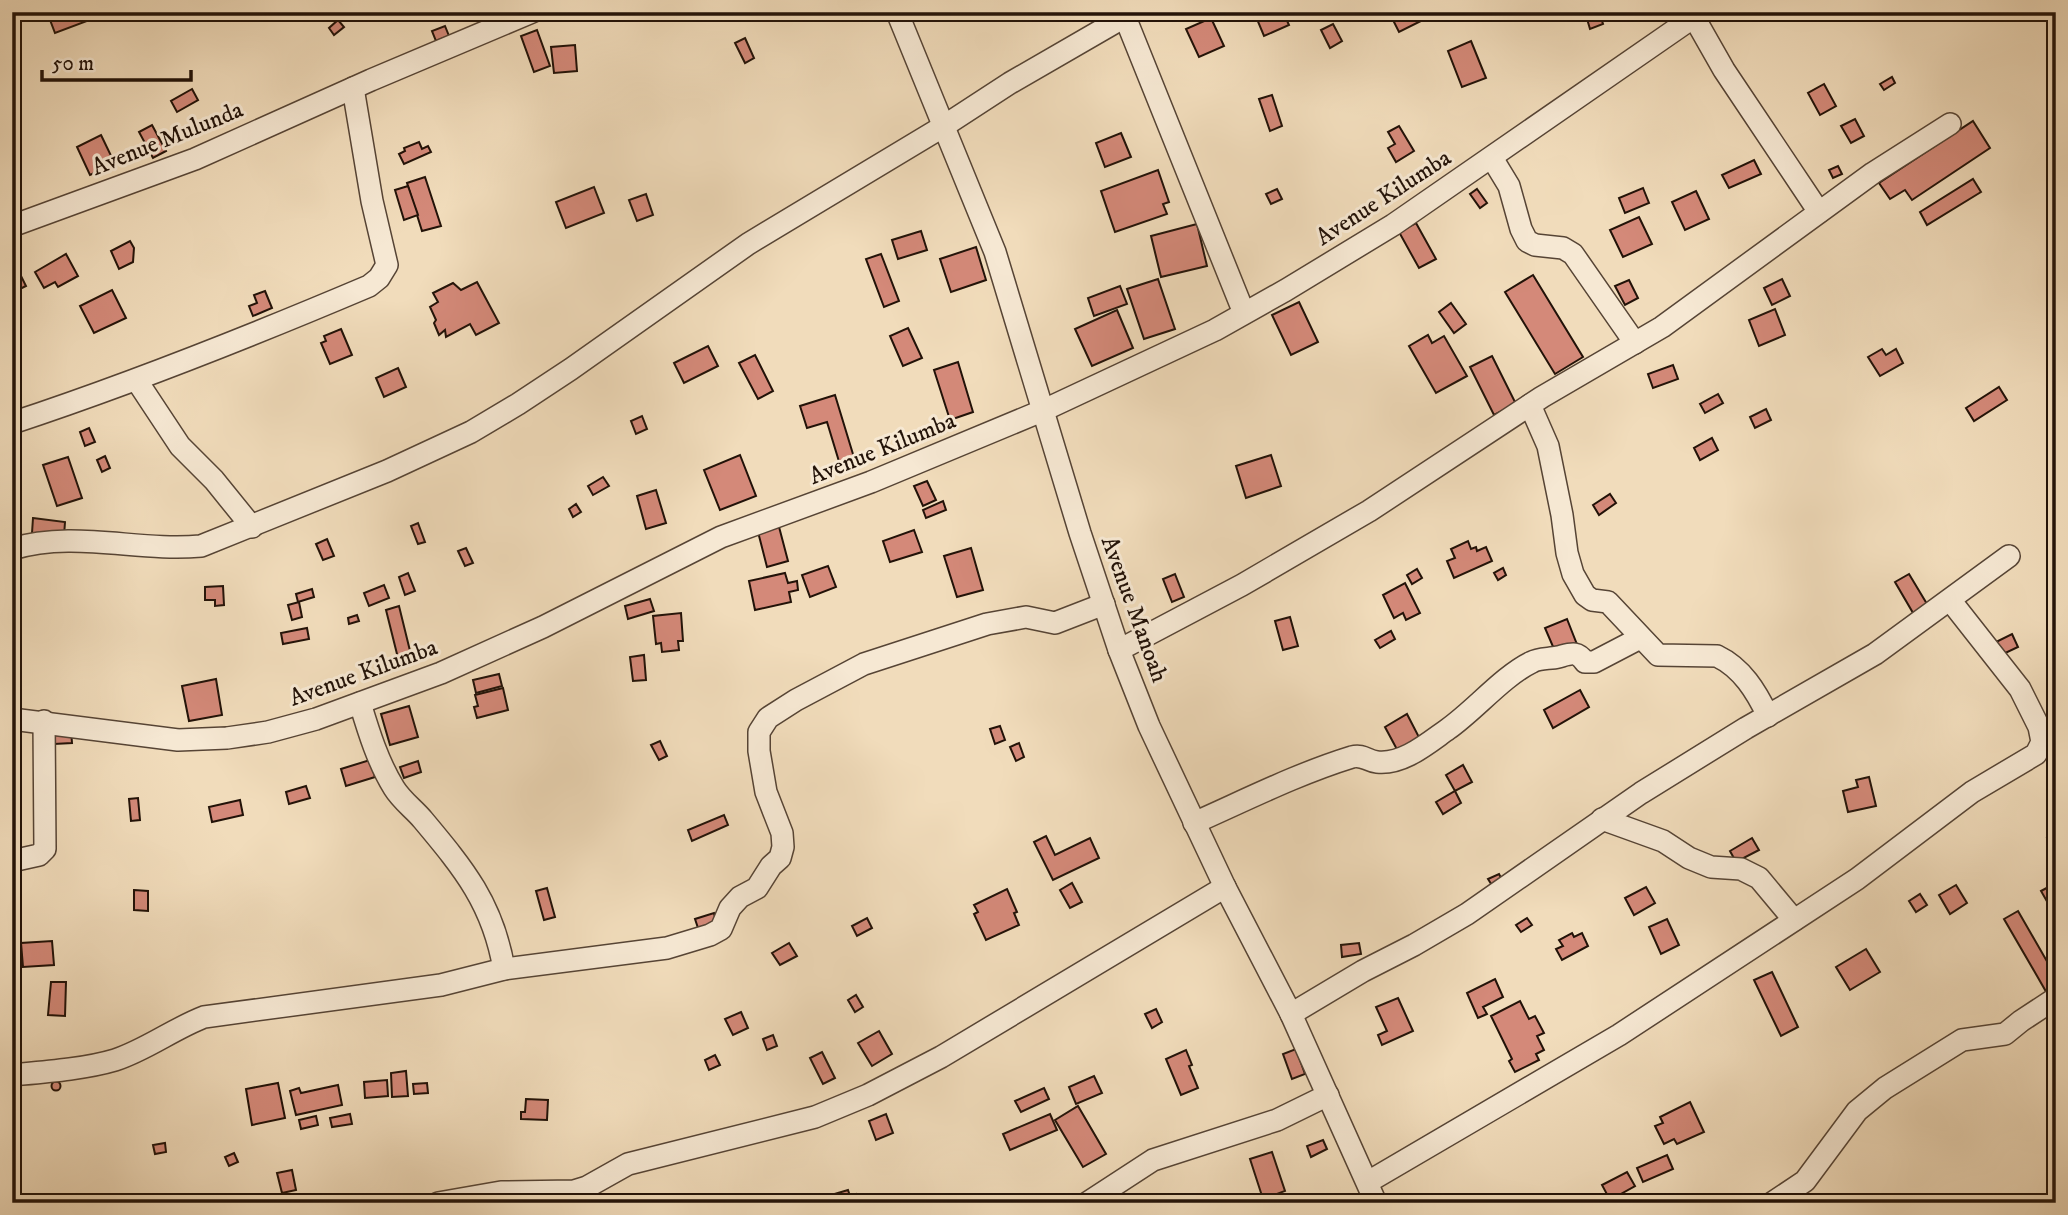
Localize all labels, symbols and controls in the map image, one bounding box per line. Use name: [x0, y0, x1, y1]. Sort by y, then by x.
scale bar: [42, 38, 191, 82]
text: 50 m: [52, 51, 94, 77]
street label: Avenue Mulunda: [87, 95, 248, 183]
street label: Avenue Kilumba: [1310, 142, 1458, 253]
street label: Avenue Kilumba: [805, 406, 961, 492]
street label: Avenue Manoah: [1094, 532, 1175, 687]
street label: Avenue Kilumba: [285, 632, 442, 714]

